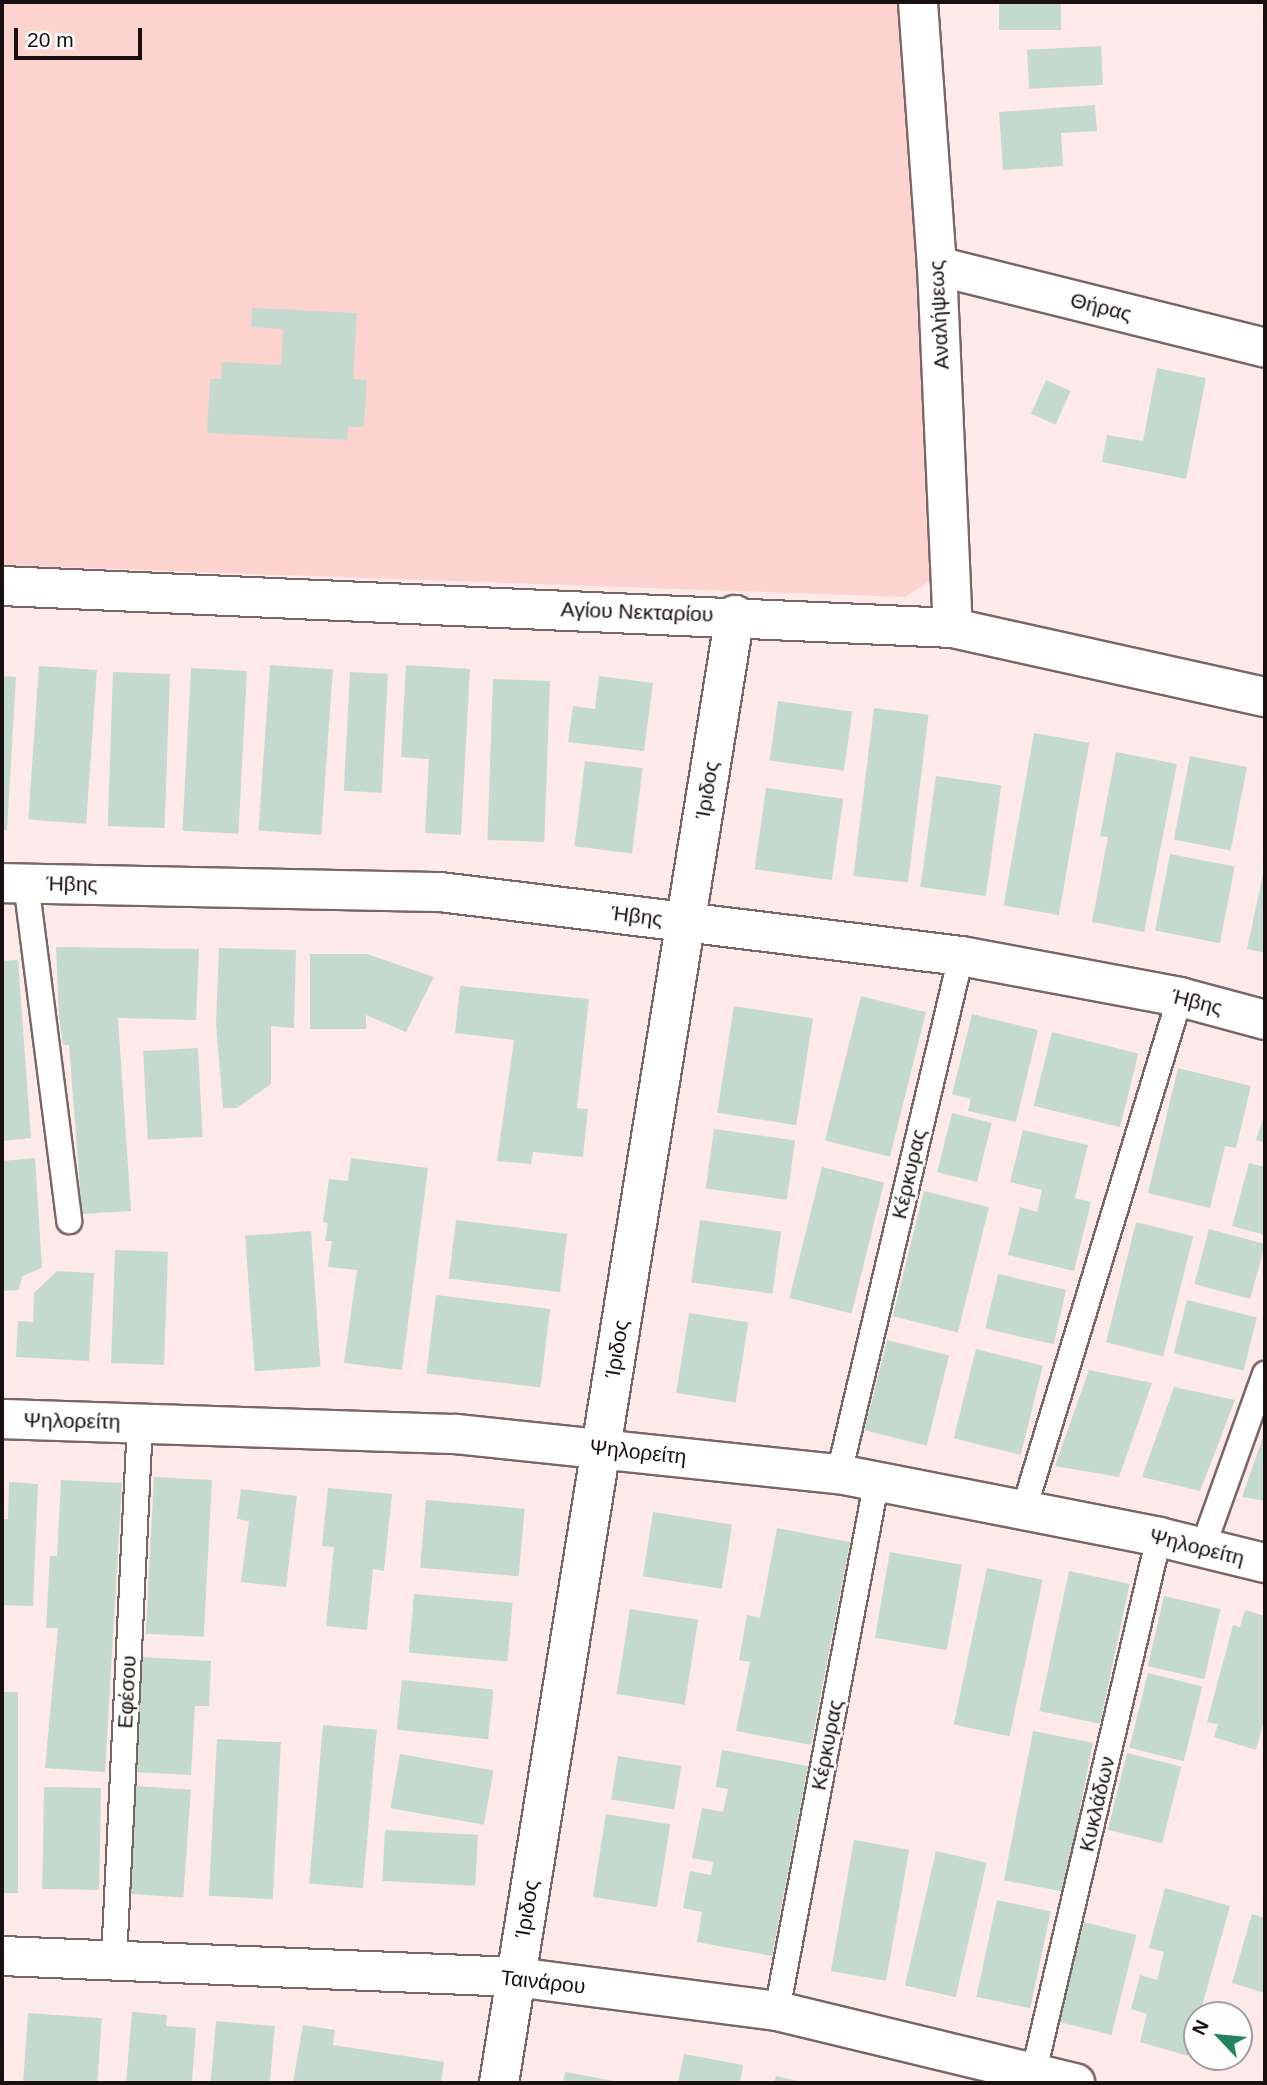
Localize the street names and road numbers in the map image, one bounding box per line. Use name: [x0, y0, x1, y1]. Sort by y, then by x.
street label: Αναλήψεως: [924, 260, 954, 370]
street label: Θήρας: [1068, 287, 1134, 327]
street label: Αγίου Νεκταρίου: [560, 597, 714, 627]
street label: Ίριδος: [690, 759, 724, 821]
street label: Ήβης: [46, 871, 98, 897]
street label: Ήβης: [610, 900, 664, 932]
street label: Ήβης: [1169, 984, 1225, 1020]
street label: Κέρκυρας: [886, 1127, 932, 1221]
street label: Ίριδος: [600, 1318, 634, 1380]
street label: Ψηλορείτη: [23, 1408, 121, 1434]
street label: Ψηλορείτη: [588, 1434, 688, 1470]
street label: Ψηλορείτη: [1147, 1523, 1247, 1571]
street label: Εφέσου: [113, 1655, 141, 1729]
street label: Κέρκυρας: [806, 1698, 848, 1792]
street label: Κυκλάδων: [1074, 1754, 1120, 1854]
street label: Ίριδος: [510, 1878, 544, 1940]
street label: Ταινάρου: [499, 1965, 587, 1999]

